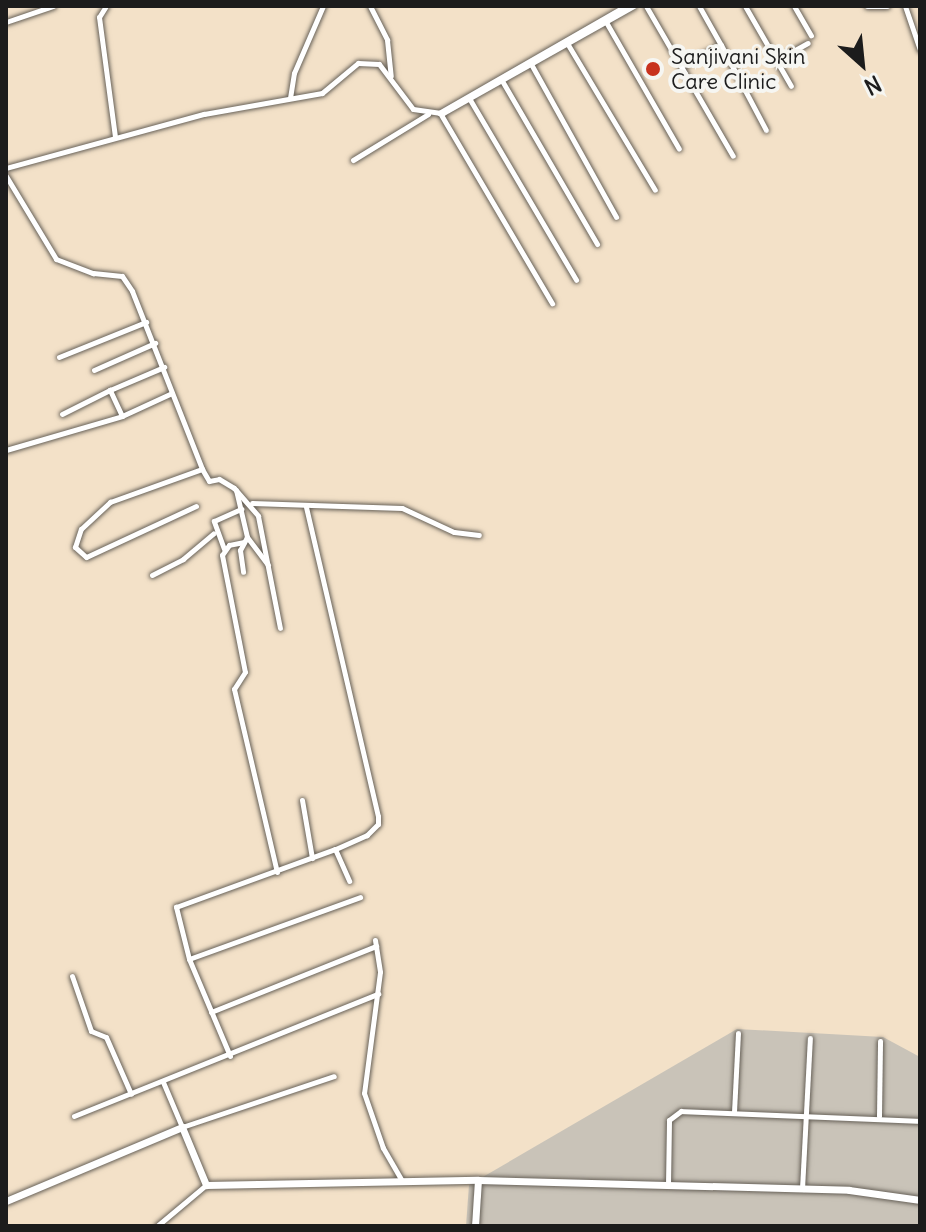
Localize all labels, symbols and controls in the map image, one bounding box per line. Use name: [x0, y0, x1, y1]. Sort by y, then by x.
north arrow: [822, 24, 902, 104]
place label: Sanjivani Skin Care Clinic: [671, 43, 806, 94]
marker: Sanjivani Skin Care Clinic: [642, 58, 664, 80]
text: N: [860, 69, 886, 101]

